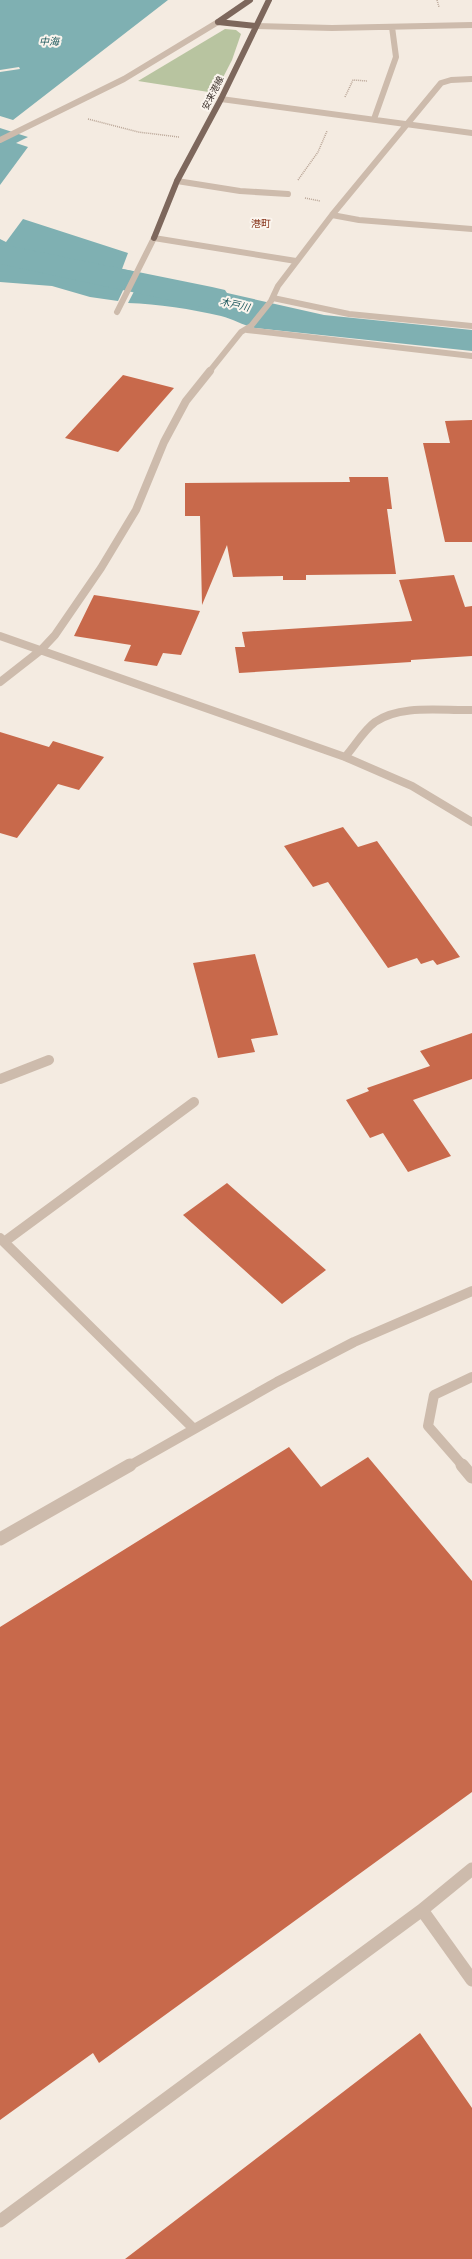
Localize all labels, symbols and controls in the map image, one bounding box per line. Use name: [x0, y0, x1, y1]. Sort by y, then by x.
water label: 中海: [39, 36, 61, 47]
street label: 安来港線: [200, 74, 226, 111]
district label: 港町: [251, 218, 271, 229]
water label: 木戸川: [219, 296, 252, 313]

